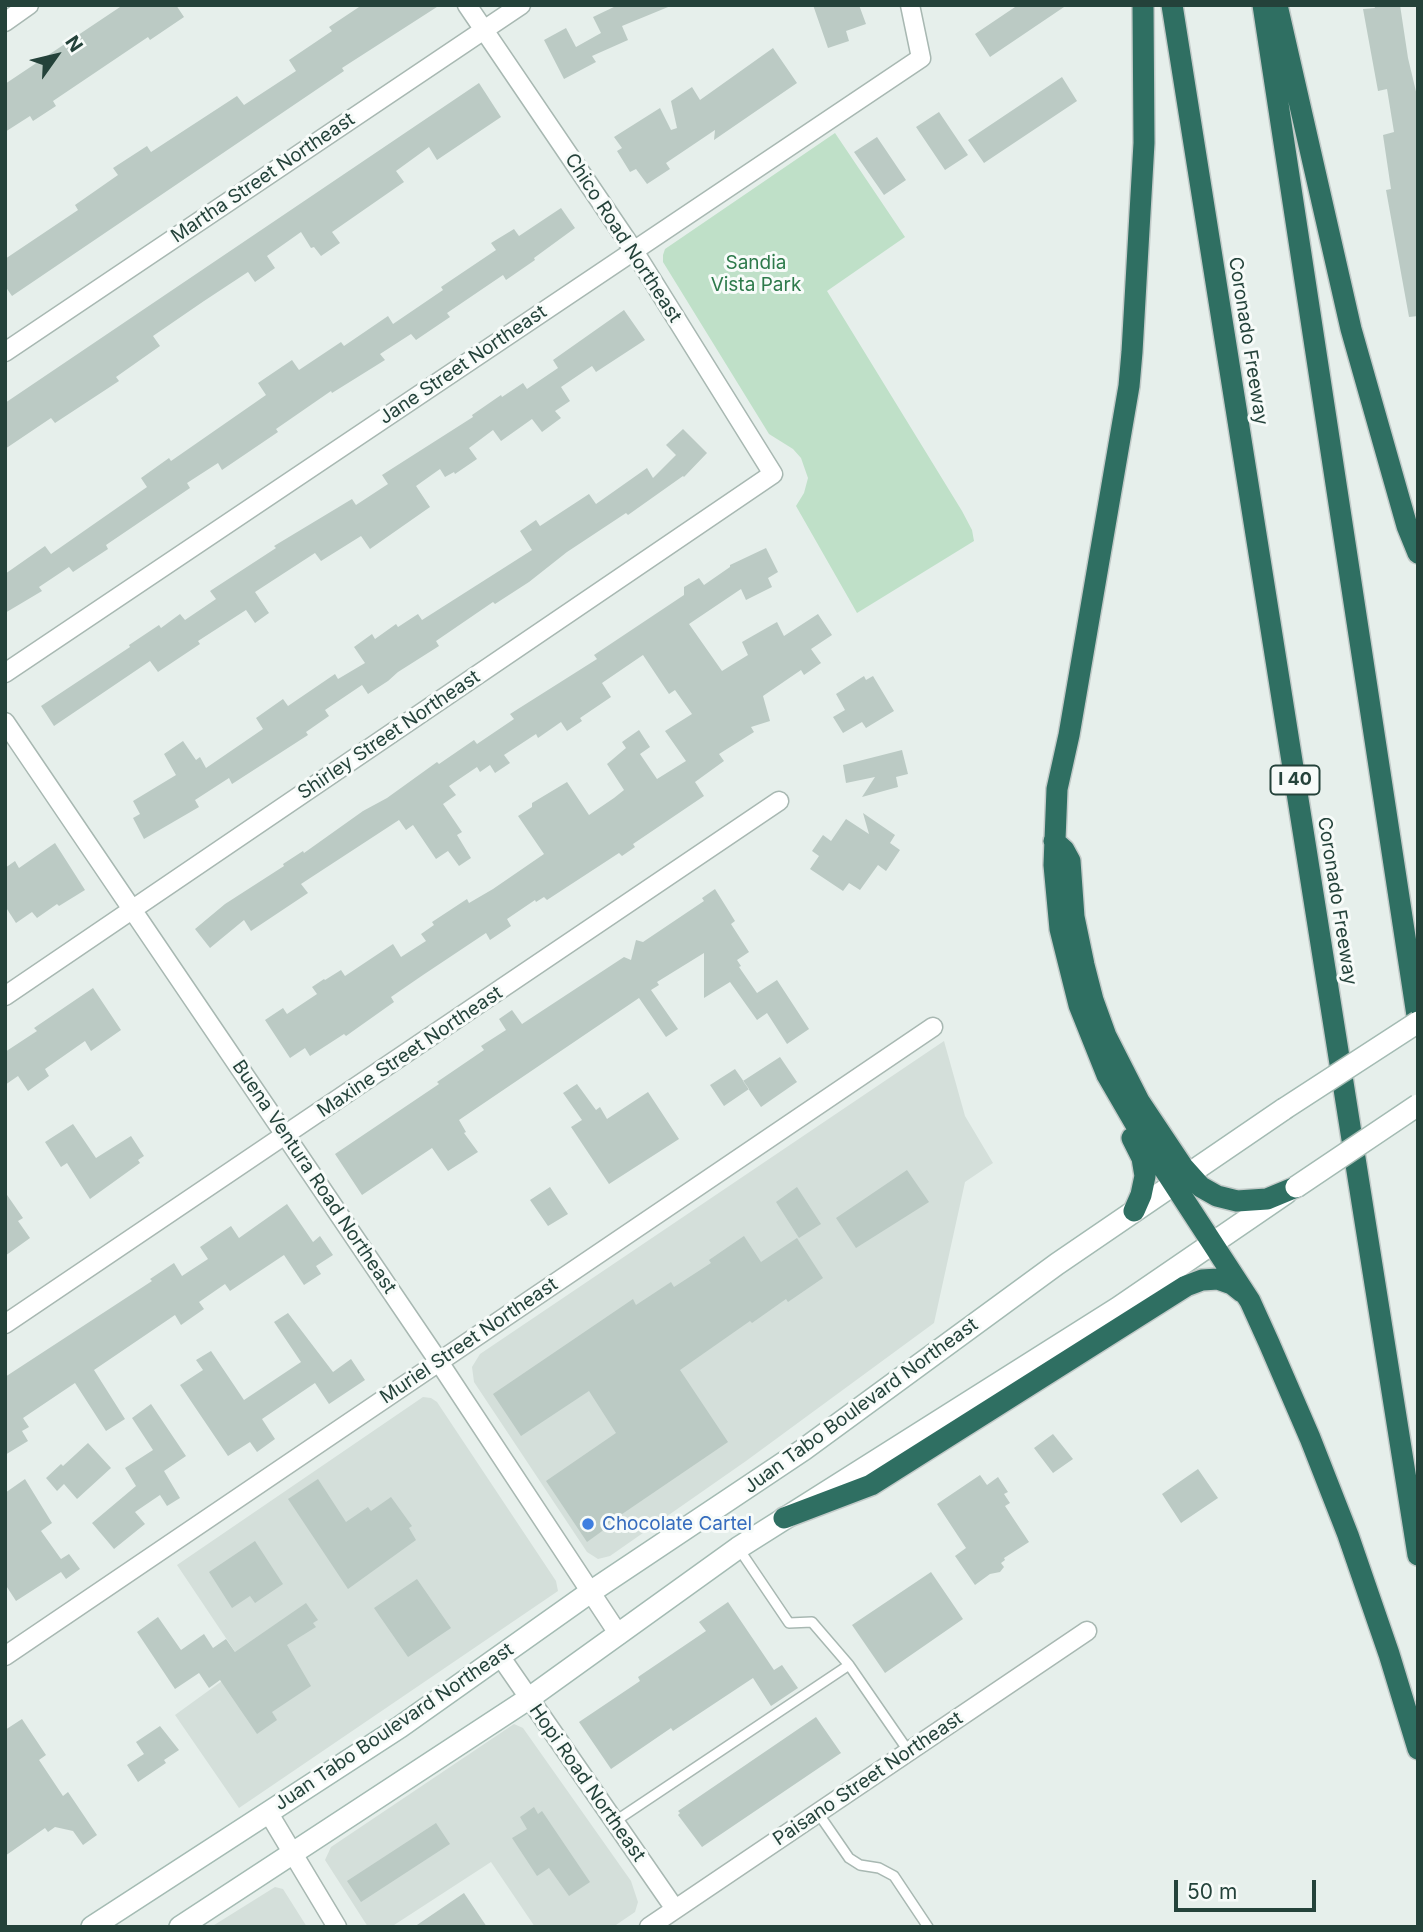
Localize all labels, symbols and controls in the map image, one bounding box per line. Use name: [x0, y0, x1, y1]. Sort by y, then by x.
north arrow: [21, 21, 91, 91]
text: N: [60, 32, 87, 56]
street label: Martha Street Northeast: [167, 108, 359, 248]
street label: Chico Road Northeast: [560, 149, 686, 327]
park label: Sandia Vista Park: [711, 252, 801, 296]
street label: Coronado Freeway: [1223, 255, 1273, 427]
street label: Jane Street Northeast: [375, 300, 551, 430]
street label: Shirley Street Northeast: [294, 666, 484, 804]
road number: I 40: [1270, 766, 1320, 794]
street label: Coronado Freeway: [1312, 815, 1362, 987]
street label: Maxine Street Northeast: [313, 982, 507, 1122]
street label: Buena Ventura Road Northeast: [227, 1056, 401, 1298]
street label: Muriel Street Northeast: [376, 1273, 562, 1409]
street label: Juan Tabo Boulevard Northeast: [740, 1313, 982, 1499]
place label: Chocolate Cartel: [602, 1513, 752, 1535]
marker: Chocolate Cartel: [580, 1516, 596, 1532]
street label: Juan Tabo Boulevard Northeast: [270, 1638, 518, 1816]
street label: Hopi Road Northeast: [524, 1700, 650, 1866]
street label: Paisano Street Northeast: [769, 1707, 967, 1851]
scale bar: [1178, 1866, 1320, 1910]
text: 50 m: [1187, 1879, 1237, 1904]

